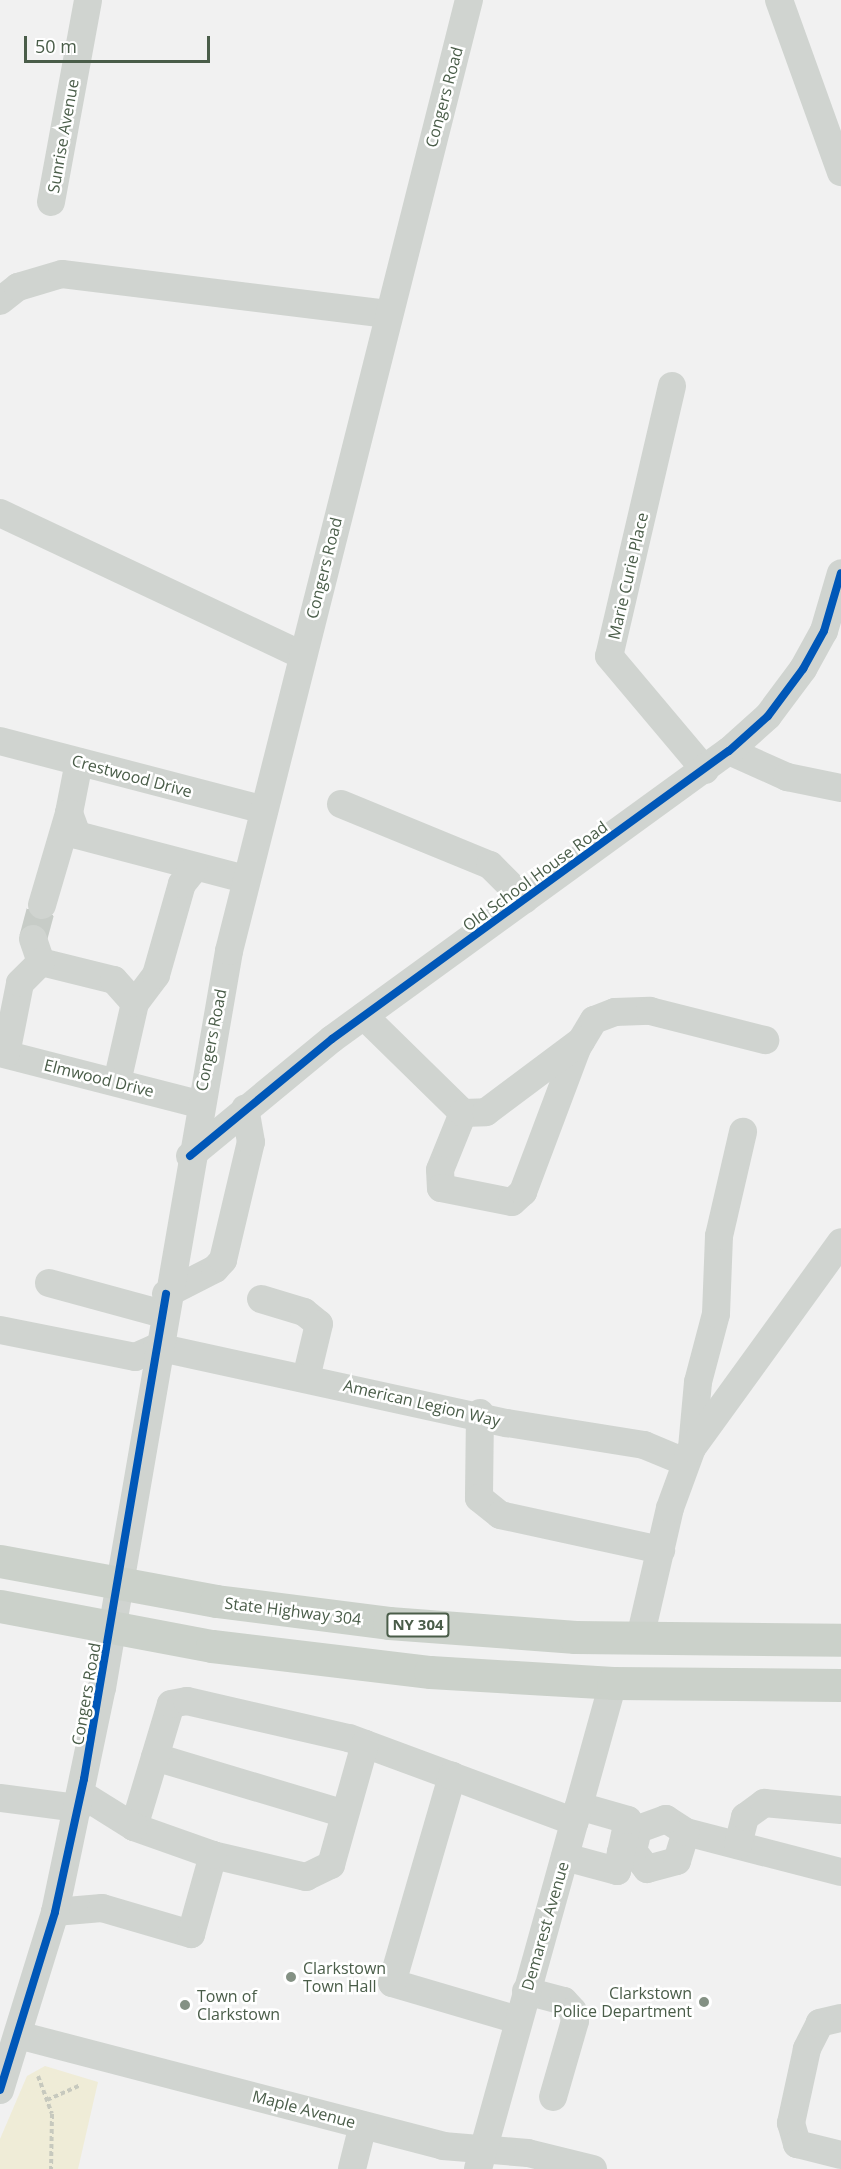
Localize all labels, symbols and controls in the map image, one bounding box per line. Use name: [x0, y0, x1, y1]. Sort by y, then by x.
scale bar: [27, 24, 213, 62]
text: 50 m: [35, 34, 77, 58]
street label: Congers Road: [421, 44, 467, 150]
street label: Sunrise Avenue: [44, 77, 82, 195]
street label: Marie Curie Place: [604, 511, 652, 641]
street label: Congers Road: [302, 515, 346, 621]
street label: Crestwood Drive: [70, 751, 194, 801]
street label: Old School House Road: [459, 817, 611, 935]
street label: Congers Road: [192, 987, 230, 1093]
street label: Elmwood Drive: [42, 1055, 156, 1101]
street label: American Legion Way: [342, 1376, 502, 1430]
street label: State Highway 304: [224, 1593, 362, 1629]
road number: NY 304: [385, 1613, 451, 1637]
street label: Congers Road: [68, 1641, 104, 1747]
street label: Demarest Avenue: [517, 1859, 573, 1993]
place label: Clarkstown Town Hall: [303, 1958, 386, 1996]
marker: Clarkstown Town Hall: [284, 1970, 298, 1984]
place label: Clarkstown Police Department: [553, 1983, 692, 2021]
place label: Town of Clarkstown: [197, 1986, 280, 2024]
marker: Clarkstown Police Department: [697, 1995, 711, 2009]
marker: Town of Clarkstown: [178, 1998, 192, 2012]
street label: Maple Avenue: [250, 2086, 358, 2132]

